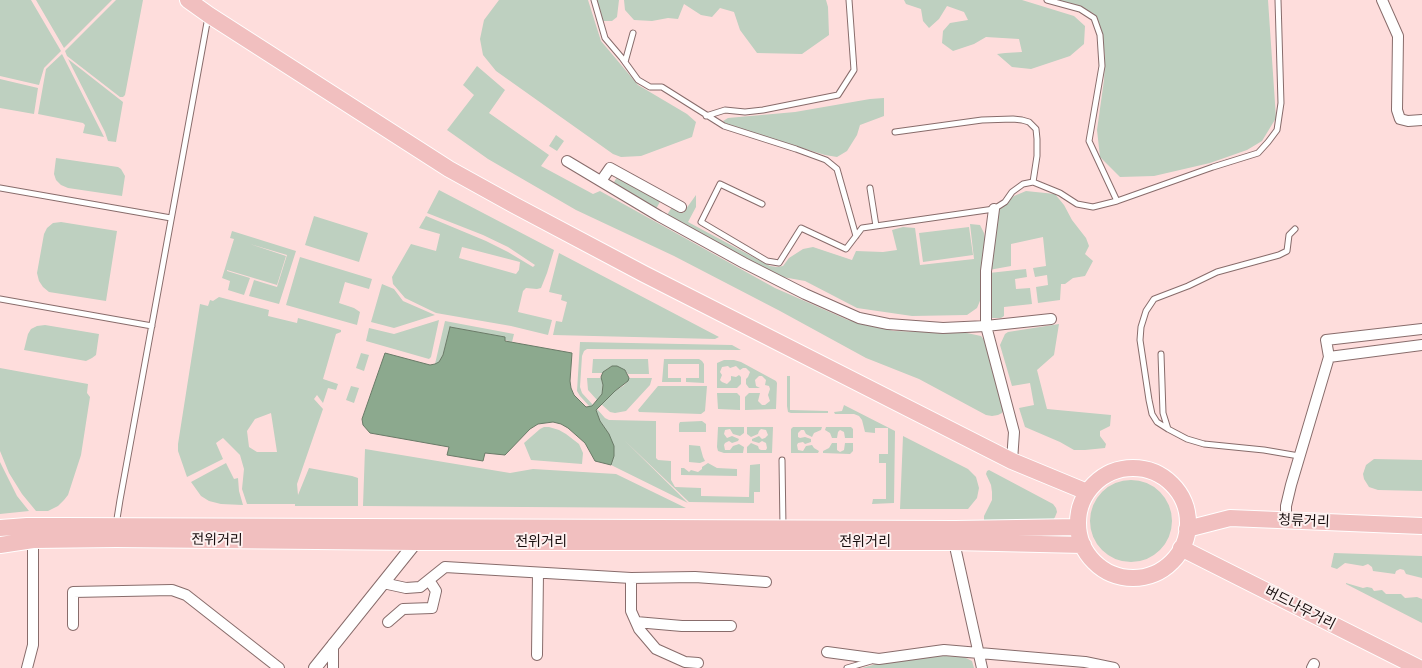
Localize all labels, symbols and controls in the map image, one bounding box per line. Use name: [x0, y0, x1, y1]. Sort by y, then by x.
street label: 청류거리: [1278, 512, 1330, 530]
street label: 전위거리: [191, 531, 243, 549]
street label: 전위거리: [515, 534, 567, 550]
street label: 전위거리: [839, 534, 891, 550]
street label: 버드나무거리: [1262, 583, 1338, 633]

